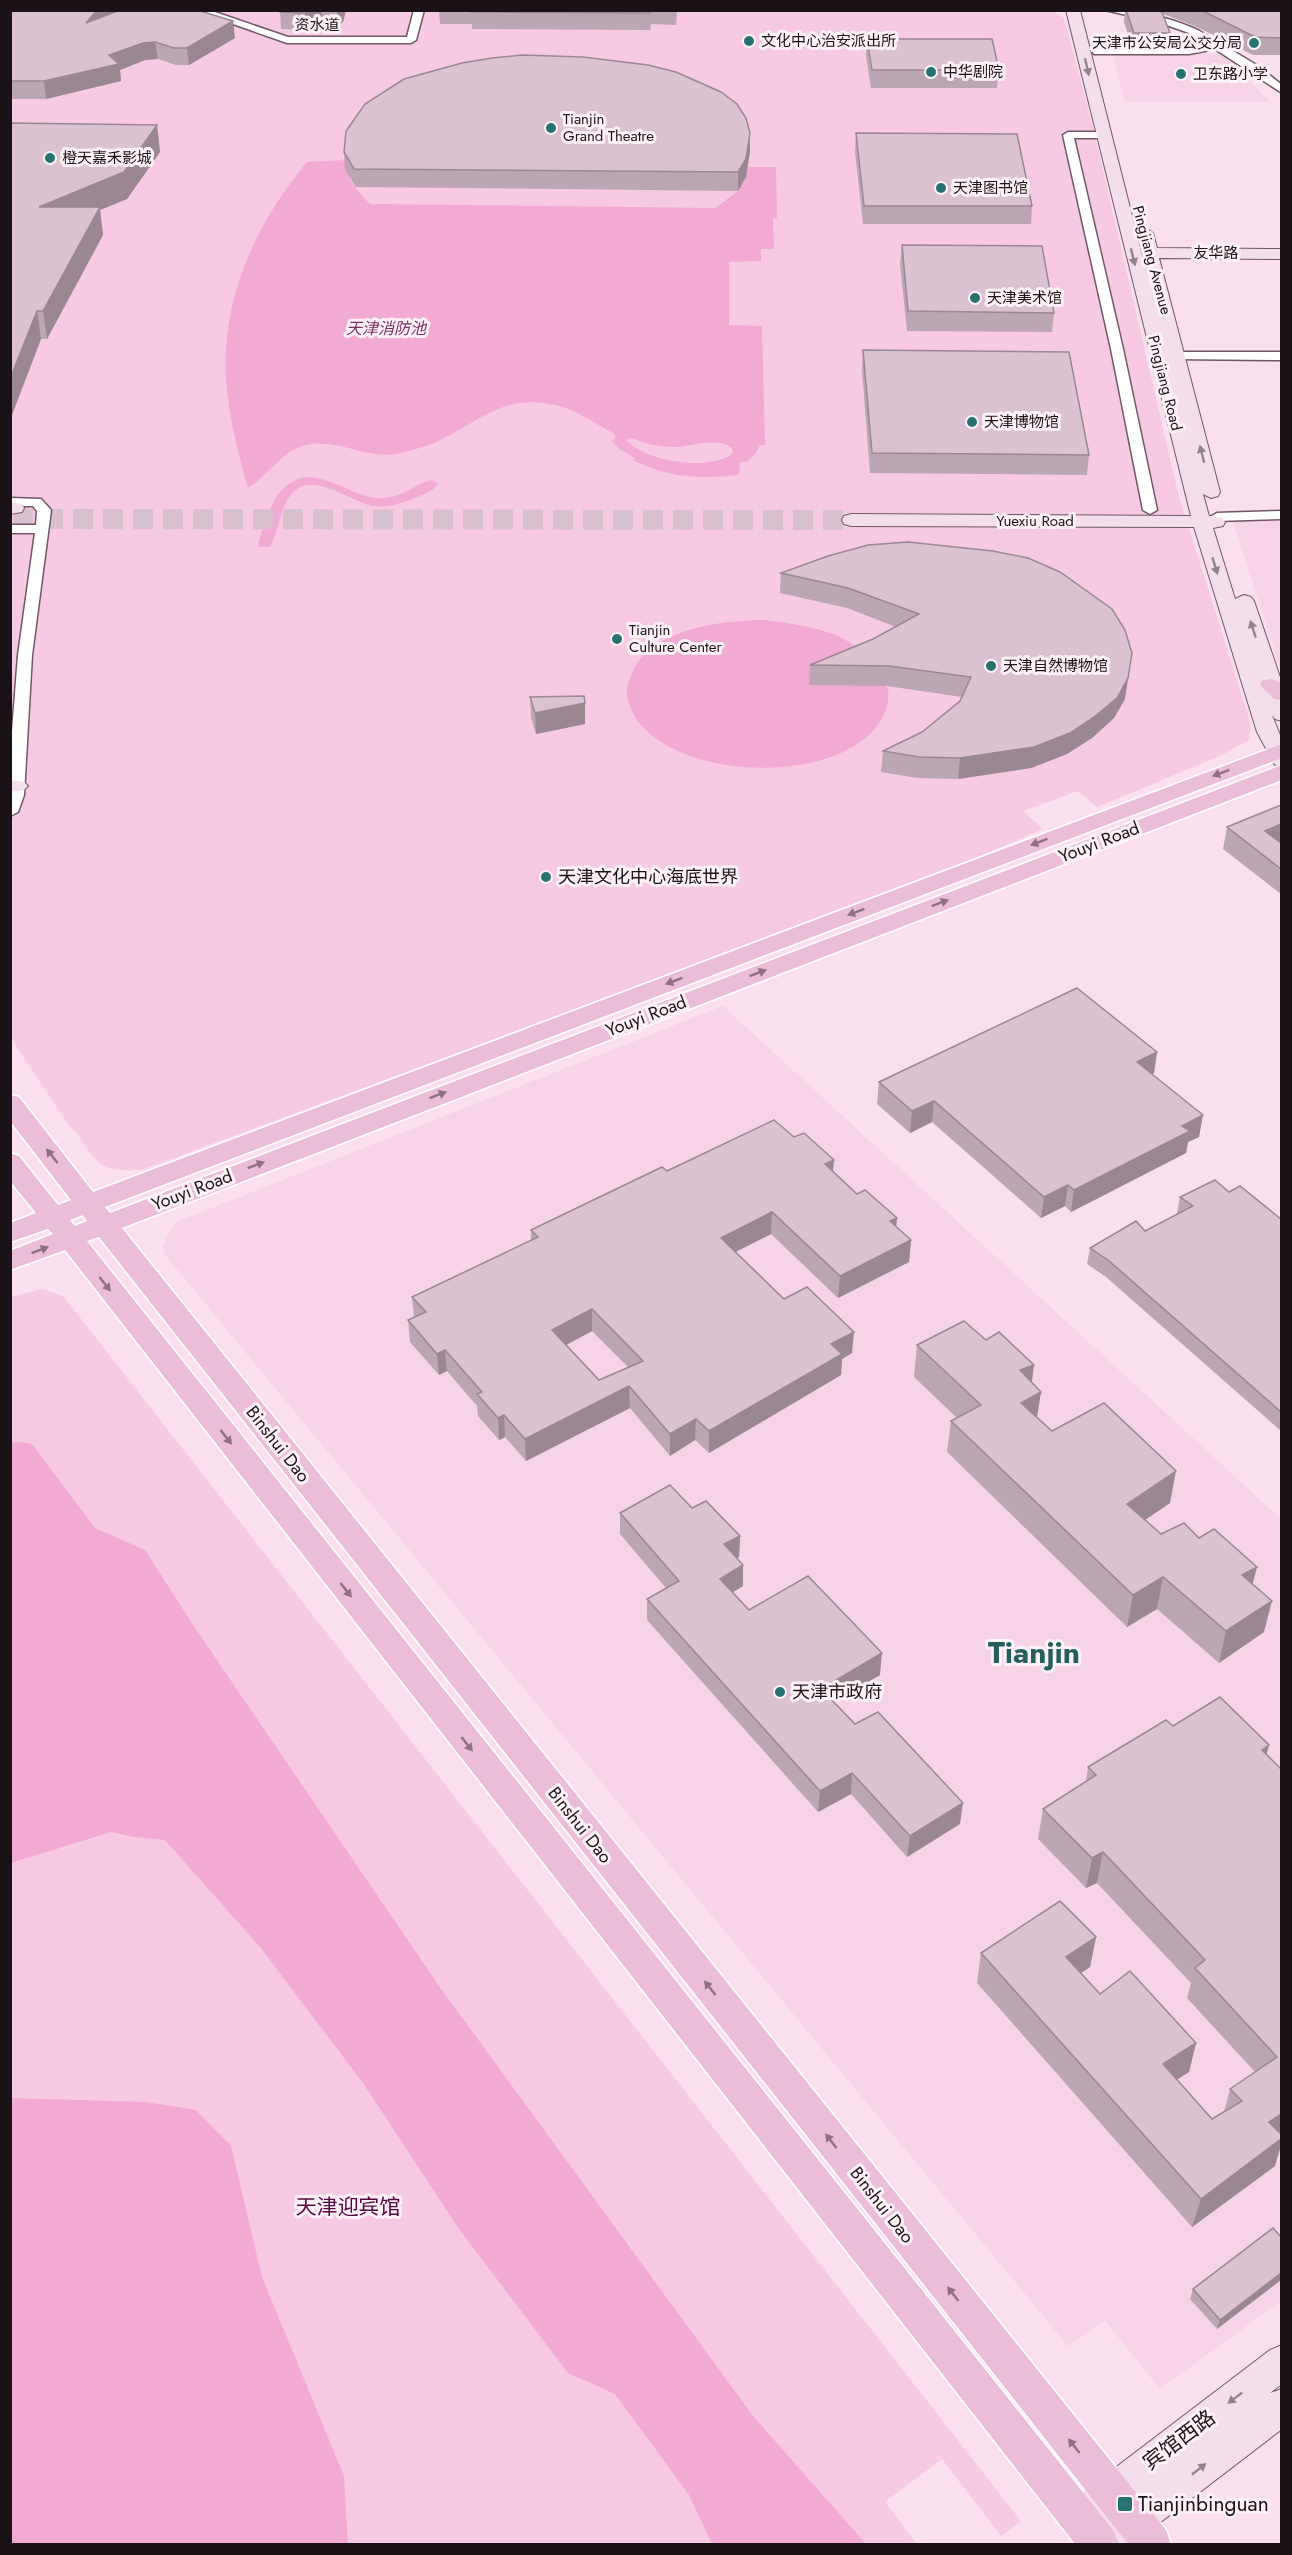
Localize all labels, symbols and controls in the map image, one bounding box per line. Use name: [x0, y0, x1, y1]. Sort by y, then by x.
street label: 资水道: [294, 14, 340, 36]
place label: 文化中心治安派出所: [761, 30, 896, 52]
place label: 天津市公安局公交分局: [1092, 32, 1242, 54]
marker: 文化中心治安派出所: [742, 34, 756, 48]
marker: 天津市公安局公交分局: [1247, 36, 1261, 50]
one-way arrow: [1083, 58, 1093, 76]
place label: 中华剧院: [943, 61, 1003, 83]
place label: 卫东路小学: [1193, 63, 1268, 85]
marker: 中华剧院: [924, 65, 938, 79]
marker: 卫东路小学: [1174, 67, 1188, 81]
place label: Tianjin Grand Theatre: [563, 108, 654, 147]
marker: Tianjin Grand Theatre: [544, 121, 558, 135]
place label: 橙天嘉禾影城: [62, 147, 152, 169]
marker: 橙天嘉禾影城: [43, 151, 57, 165]
place label: 天津图书馆: [953, 177, 1028, 199]
marker: 天津图书馆: [934, 181, 948, 195]
street label: Pingjiang Avenue: [1127, 203, 1177, 317]
street label: 友华路: [1193, 242, 1239, 264]
one-way arrow: [1128, 248, 1138, 266]
place label: 天津美术馆: [987, 287, 1062, 309]
marker: 天津美术馆: [968, 291, 982, 305]
water label: 天津消防池: [346, 317, 428, 340]
street label: Pingjiang Road: [1143, 333, 1187, 433]
place label: 天津博物馆: [984, 411, 1059, 433]
marker: 天津博物馆: [965, 415, 979, 429]
one-way arrow: [1196, 444, 1206, 463]
street label: Yuexiu Road: [996, 510, 1074, 532]
one-way arrow: [1211, 557, 1220, 575]
place label: Tianjin Culture Center: [629, 619, 722, 658]
one-way arrow: [1248, 620, 1257, 638]
marker: Tianjin Culture Center: [610, 632, 624, 646]
place label: 天津自然博物馆: [1003, 655, 1108, 677]
marker: 天津自然博物馆: [984, 659, 998, 673]
one-way arrow: [1212, 769, 1230, 778]
street label: Youyi Road: [1055, 815, 1143, 869]
one-way arrow: [1029, 838, 1047, 848]
place label: 天津文化中心海底世界: [558, 864, 738, 890]
marker: 天津文化中心海底世界: [539, 870, 553, 884]
one-way arrow: [931, 898, 949, 907]
one-way arrow: [847, 907, 865, 917]
one-way arrow: [749, 968, 767, 978]
one-way arrow: [665, 977, 683, 986]
street label: Youyi Road: [602, 989, 690, 1043]
one-way arrow: [430, 1090, 448, 1100]
one-way arrow: [46, 1149, 58, 1164]
one-way arrow: [247, 1160, 265, 1169]
street label: Youyi Road: [148, 1163, 236, 1217]
one-way arrow: [31, 1245, 49, 1255]
one-way arrow: [98, 1276, 111, 1292]
street label: Binshui Dao: [240, 1400, 316, 1488]
one-way arrow: [219, 1430, 231, 1445]
one-way arrow: [340, 1583, 352, 1598]
district label: Tianjin: [988, 1631, 1080, 1674]
place label: 天津市政府: [792, 1679, 882, 1705]
marker: 天津市政府: [773, 1685, 787, 1699]
one-way arrow: [461, 1736, 473, 1751]
street label: Binshui Dao: [542, 1781, 618, 1869]
one-way arrow: [705, 1981, 717, 1996]
one-way arrow: [825, 2133, 838, 2149]
street label: Binshui Dao: [844, 2161, 920, 2249]
park label: 天津迎宾馆: [296, 2192, 401, 2222]
one-way arrow: [947, 2286, 959, 2301]
one-way arrow: [1227, 2391, 1243, 2404]
street label: 宾馆西路: [1136, 2403, 1222, 2477]
one-way arrow: [1069, 2439, 1081, 2454]
one-way arrow: [1191, 2463, 1207, 2476]
place label: Tianjinbinguan: [1138, 2489, 1269, 2519]
marker: Tianjinbinguan: [1116, 2495, 1134, 2513]

